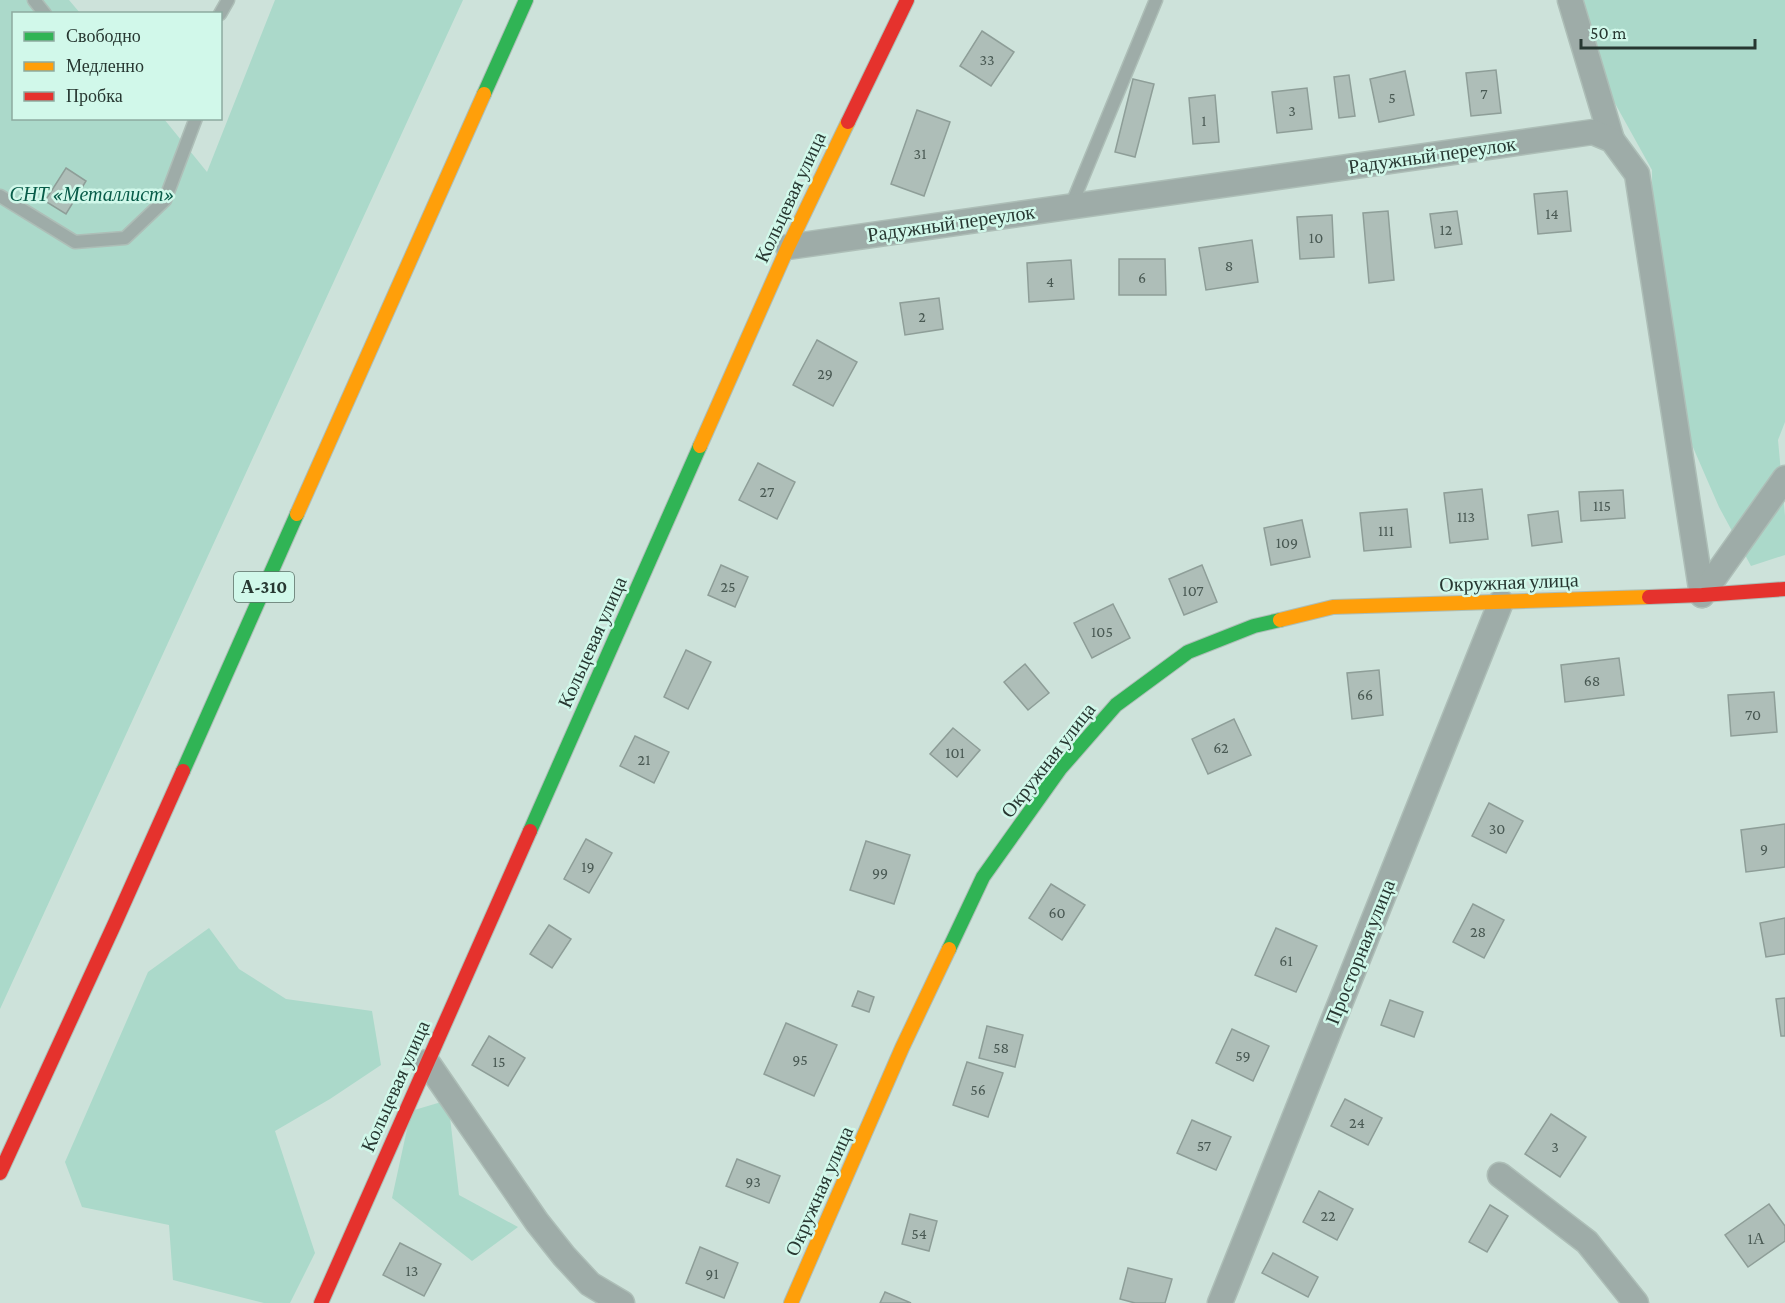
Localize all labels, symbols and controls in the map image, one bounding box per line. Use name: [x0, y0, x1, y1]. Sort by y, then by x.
legend: [12, 12, 222, 120]
scale bar: [1581, 12, 1755, 50]
text: 50 m: [1590, 23, 1627, 43]
text: Свободно: [66, 26, 141, 46]
house number: 33: [979, 51, 995, 68]
text: Медленно: [66, 56, 144, 76]
house number: 7: [1480, 85, 1488, 102]
text: Пробка: [66, 86, 123, 106]
house number: 5: [1388, 89, 1396, 106]
house number: 3: [1288, 102, 1296, 119]
house number: 1: [1201, 112, 1207, 129]
street label: Кольцевая улица: [750, 128, 831, 266]
street label: Радужный переулок: [1347, 132, 1518, 179]
house number: 31: [914, 145, 926, 162]
park label: СНТ «Металлист»: [10, 183, 174, 205]
street label: Радужный переулок: [866, 200, 1037, 247]
house number: 14: [1545, 205, 1559, 222]
house number: 12: [1440, 221, 1453, 238]
house number: 10: [1309, 229, 1323, 246]
house number: 8: [1225, 257, 1233, 274]
house number: 6: [1138, 269, 1146, 286]
house number: 4: [1046, 273, 1054, 290]
house number: 2: [918, 308, 926, 325]
house number: 29: [817, 365, 833, 382]
house number: 27: [760, 483, 775, 500]
house number: 115: [1593, 497, 1611, 514]
house number: 113: [1457, 508, 1475, 525]
house number: 111: [1378, 522, 1394, 539]
house number: 109: [1276, 534, 1298, 551]
street label: Окружная улица: [1439, 569, 1579, 596]
road number: А-310: [234, 572, 294, 602]
street label: Кольцевая улица: [553, 573, 632, 711]
house number: 25: [720, 578, 736, 595]
house number: 107: [1182, 582, 1204, 599]
house number: 105: [1091, 623, 1113, 640]
house number: 68: [1584, 672, 1600, 689]
house number: 66: [1357, 686, 1373, 703]
street label: Окружная улица: [996, 698, 1100, 822]
house number: 70: [1745, 706, 1761, 723]
house number: 62: [1213, 739, 1229, 756]
house number: 101: [945, 744, 965, 761]
house number: 21: [638, 751, 650, 768]
house number: 30: [1489, 820, 1505, 837]
house number: 9: [1760, 840, 1768, 857]
house number: 19: [581, 858, 595, 875]
house number: 99: [872, 864, 888, 881]
street label: Просторная улица: [1321, 876, 1400, 1028]
house number: 60: [1048, 904, 1066, 921]
house number: 28: [1470, 923, 1486, 940]
house number: 61: [1279, 952, 1293, 969]
street label: Кольцевая улица: [356, 1017, 435, 1155]
house number: 58: [993, 1039, 1009, 1056]
house number: 59: [1235, 1047, 1251, 1064]
house number: 95: [792, 1051, 808, 1068]
house number: 15: [493, 1053, 505, 1070]
house number: 56: [970, 1081, 986, 1098]
house number: 24: [1349, 1114, 1365, 1131]
street label: Окружная улица: [781, 1123, 858, 1260]
house number: 57: [1197, 1137, 1212, 1154]
house number: 3: [1551, 1138, 1559, 1155]
house number: 93: [745, 1173, 761, 1190]
house number: 22: [1320, 1207, 1336, 1224]
house number: 54: [911, 1225, 927, 1242]
house number: 1А: [1748, 1230, 1765, 1247]
house number: 13: [406, 1262, 418, 1279]
house number: 91: [705, 1265, 719, 1282]

